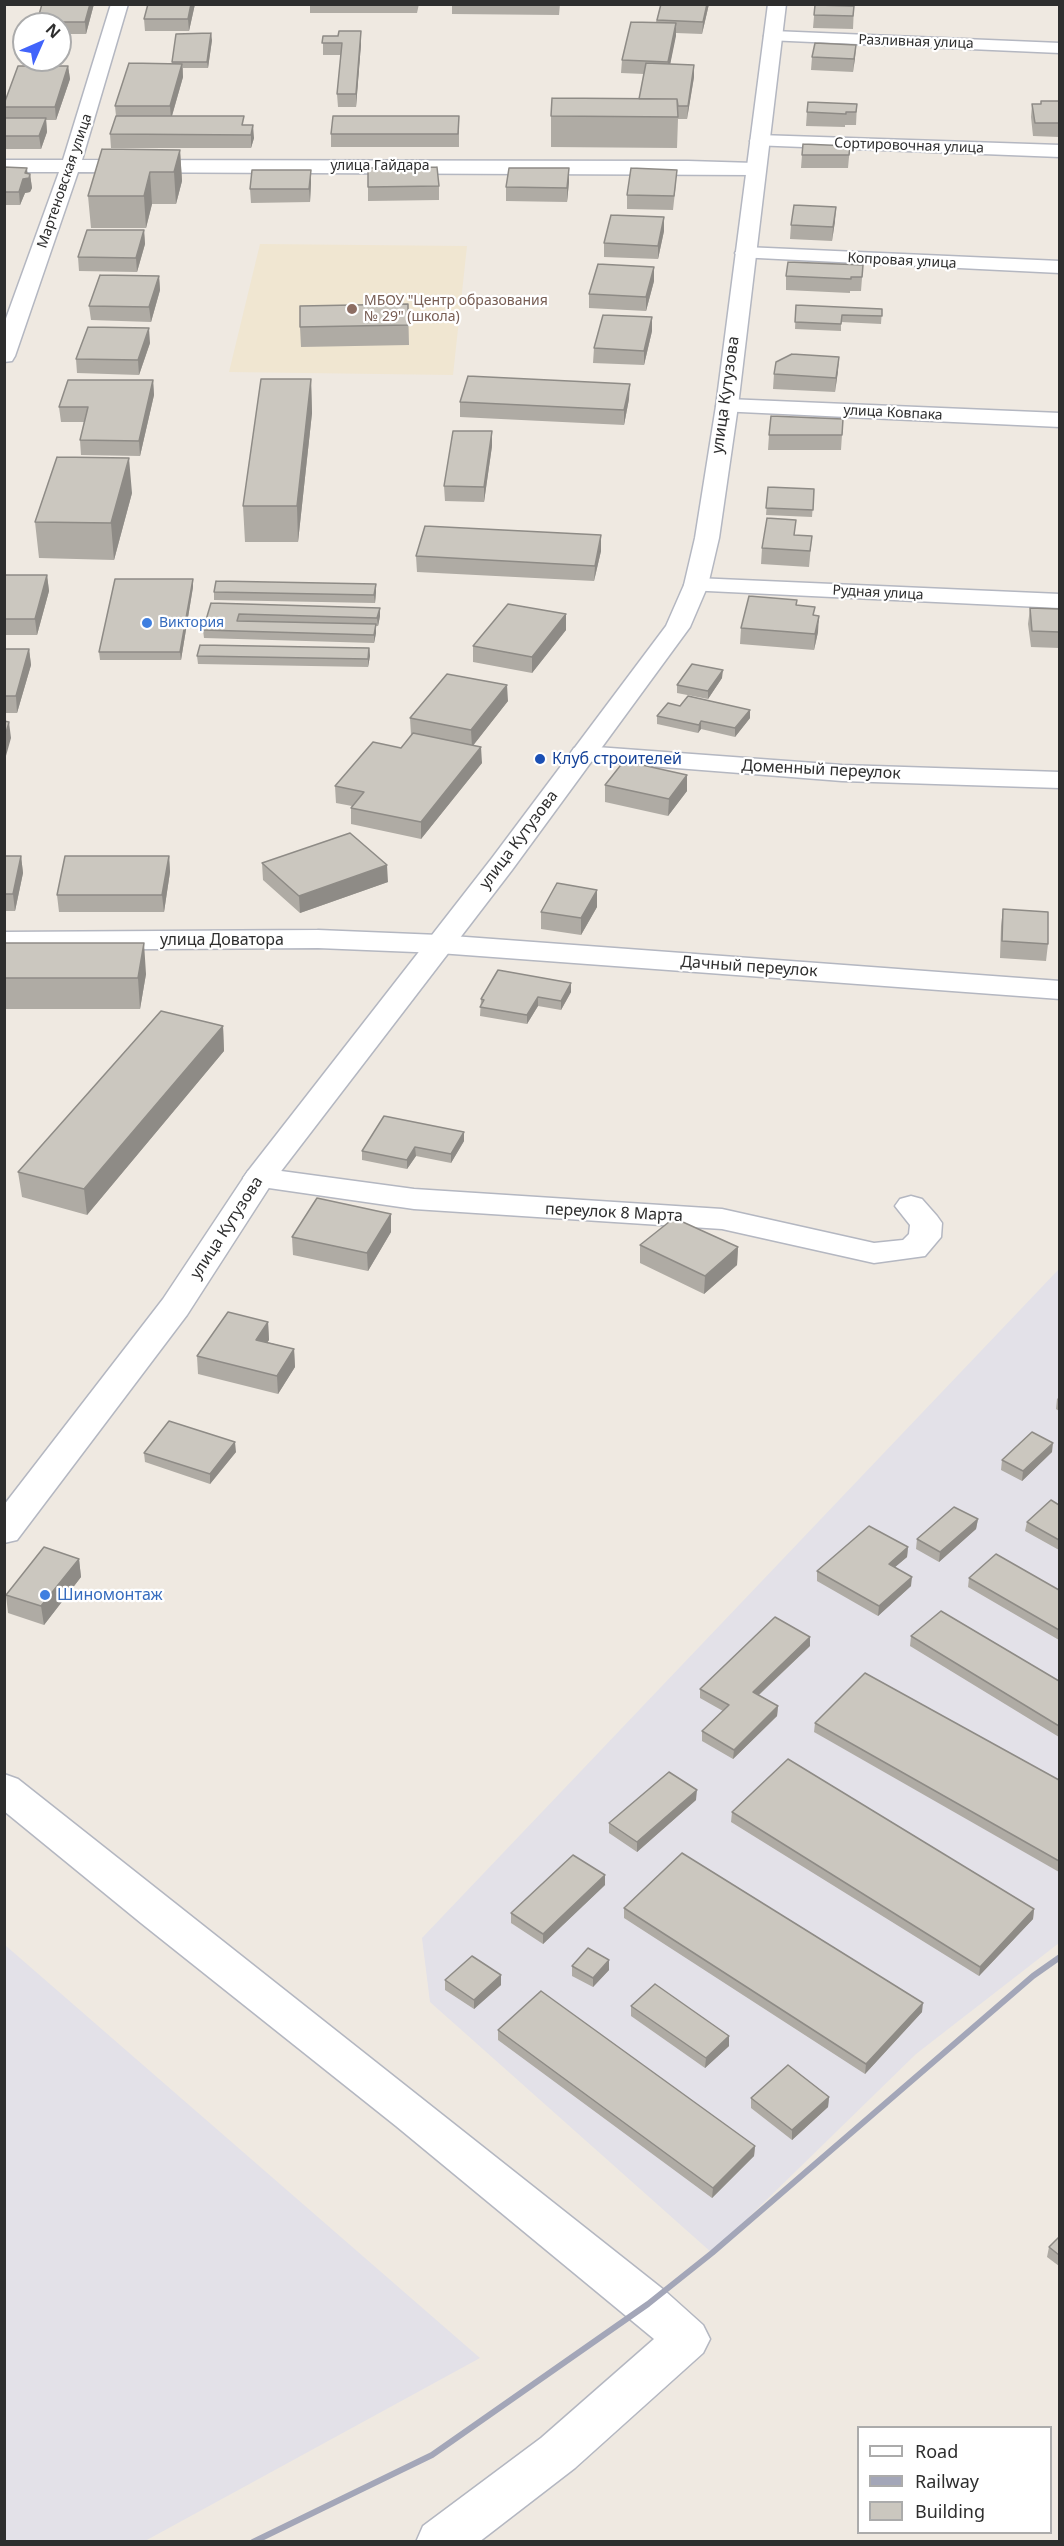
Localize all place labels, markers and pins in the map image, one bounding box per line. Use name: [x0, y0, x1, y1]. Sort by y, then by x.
place label: МБОУ "Центр образования № 29" (школа): [364, 293, 548, 326]
marker: МБОУ "Центр образования № 29" (школа): [345, 302, 359, 316]
place label: Виктория: [159, 615, 224, 631]
marker: Виктория: [140, 616, 154, 630]
place label: Клуб строителей: [552, 749, 682, 769]
marker: Клуб строителей: [533, 752, 547, 766]
place label: Шиномонтаж: [57, 1585, 163, 1605]
marker: Шиномонтаж: [38, 1588, 52, 1602]

